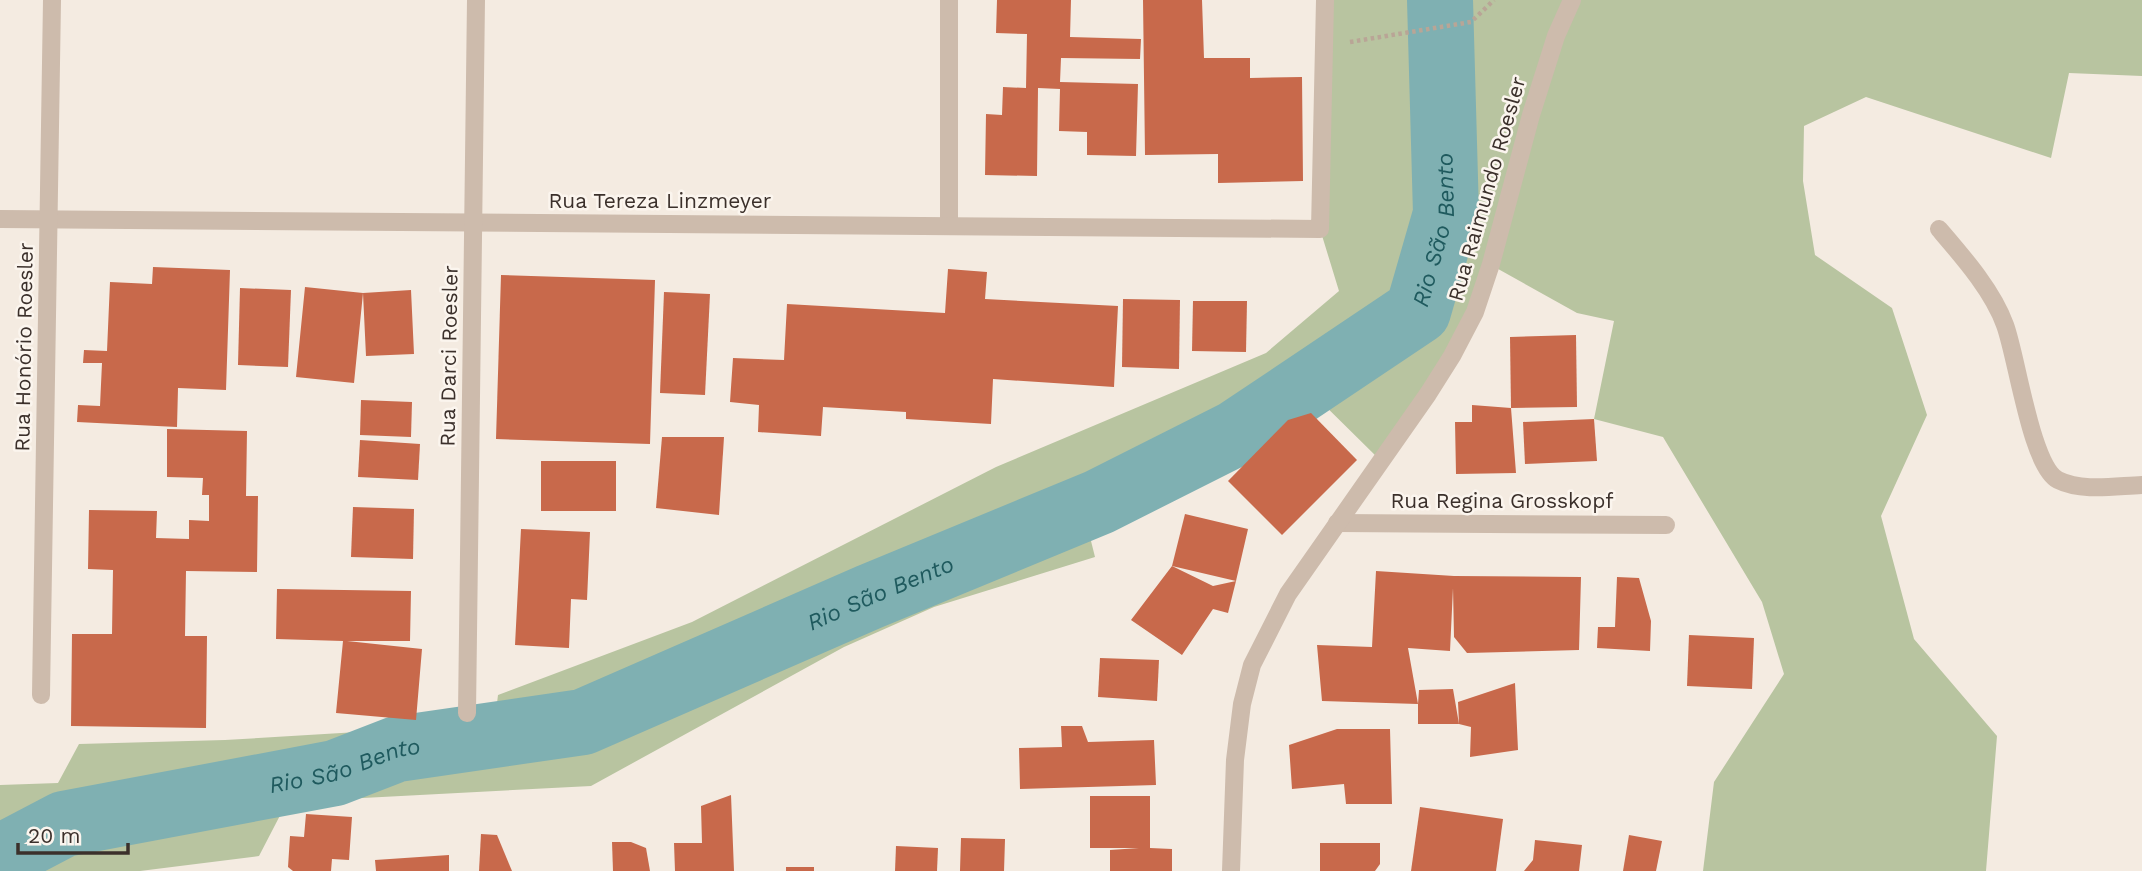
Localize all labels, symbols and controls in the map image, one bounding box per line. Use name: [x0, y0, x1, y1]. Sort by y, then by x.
street label: Rua Raimundo Roesler: [1443, 73, 1531, 304]
water label: Rio São Bento: [1407, 153, 1460, 310]
street label: Rua Tereza Linzmeyer: [549, 188, 772, 213]
street label: Rua Honório Roesler: [9, 242, 38, 452]
street label: Rua Darci Roesler: [434, 265, 463, 447]
street label: Rua Regina Grosskopf: [1391, 488, 1613, 513]
water label: Rio São Bento: [803, 550, 958, 636]
water label: Rio São Bento: [267, 733, 422, 799]
scale bar: [18, 812, 128, 856]
text: 20 m: [28, 823, 80, 848]

